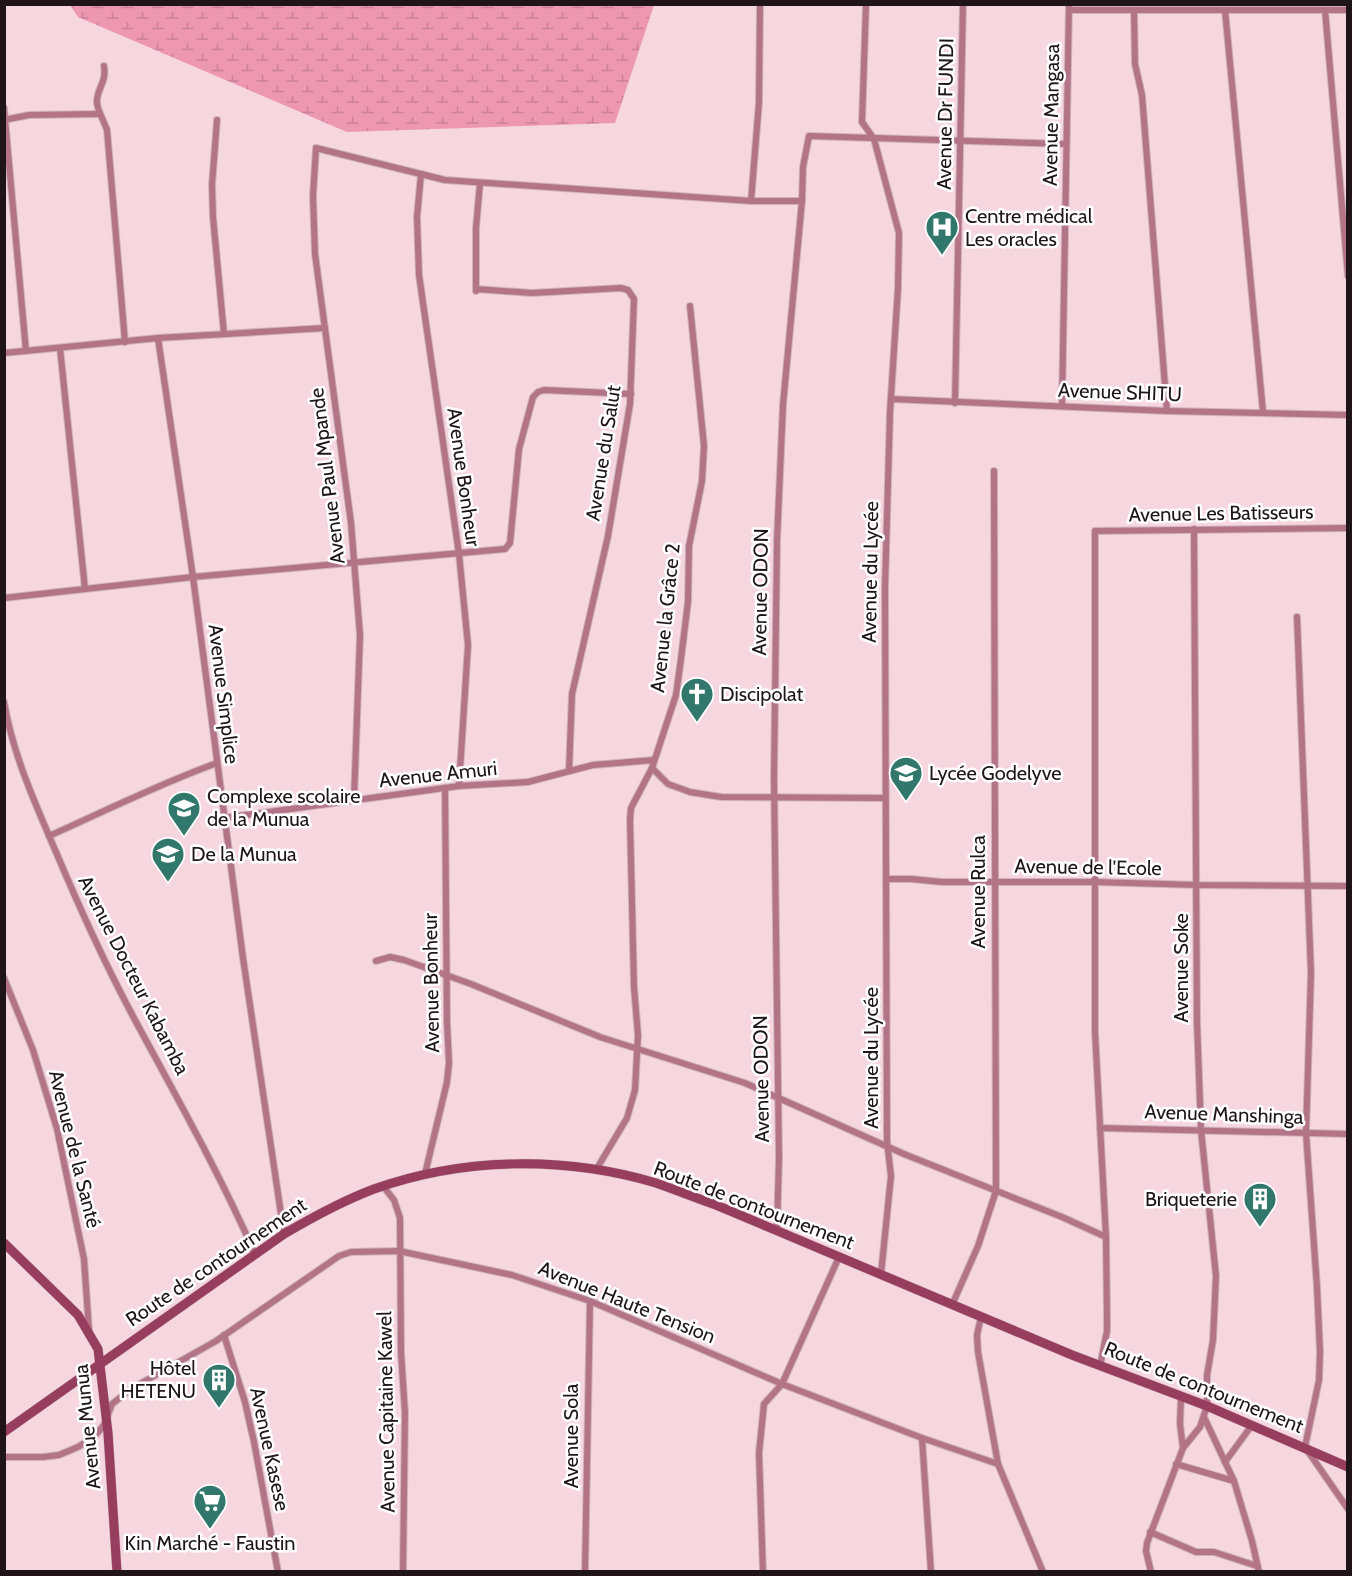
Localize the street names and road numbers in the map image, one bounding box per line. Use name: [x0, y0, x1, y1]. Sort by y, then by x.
street label: Avenue Dr FUNDI: [932, 38, 958, 190]
street label: Avenue Mangasa: [1038, 43, 1064, 186]
street label: Avenue SHITU: [1058, 378, 1182, 406]
street label: Avenue du Salut: [580, 383, 626, 523]
street label: Avenue Paul Mpande: [304, 386, 350, 566]
street label: Avenue Bonheur: [442, 406, 486, 549]
street label: Avenue Les Batisseurs: [1128, 499, 1314, 527]
street label: Avenue du Lycée: [857, 501, 883, 643]
street label: Avenue ODON: [747, 528, 773, 656]
street label: Avenue la Grâce 2: [645, 542, 685, 694]
street label: Avenue Simplice: [204, 623, 244, 765]
street label: Avenue Amuri: [378, 756, 498, 792]
street label: Avenue Rulca: [966, 835, 990, 949]
street label: Avenue de l'Ecole: [1014, 854, 1162, 880]
street label: Avenue Docteur Kabamba: [73, 871, 195, 1079]
street label: Avenue Bonheur: [418, 912, 444, 1053]
street label: Avenue Soke: [1169, 913, 1193, 1023]
street label: Avenue du Lycée: [859, 987, 883, 1129]
street label: Avenue ODON: [748, 1015, 774, 1143]
street label: Avenue de la Santé: [44, 1068, 106, 1230]
street label: Avenue Manshinga: [1144, 1099, 1304, 1129]
street label: Route de contournement: [650, 1156, 858, 1254]
street label: Route de contournement: [121, 1192, 311, 1331]
street label: Avenue Haute Tension: [535, 1256, 719, 1348]
street label: Avenue Capitaine Kawel: [372, 1311, 400, 1513]
street label: Route de contournement: [1101, 1336, 1307, 1438]
street label: Avenue Munua: [68, 1363, 106, 1491]
street label: Avenue Sola: [559, 1383, 583, 1488]
street label: Avenue Kasese: [245, 1385, 295, 1513]

